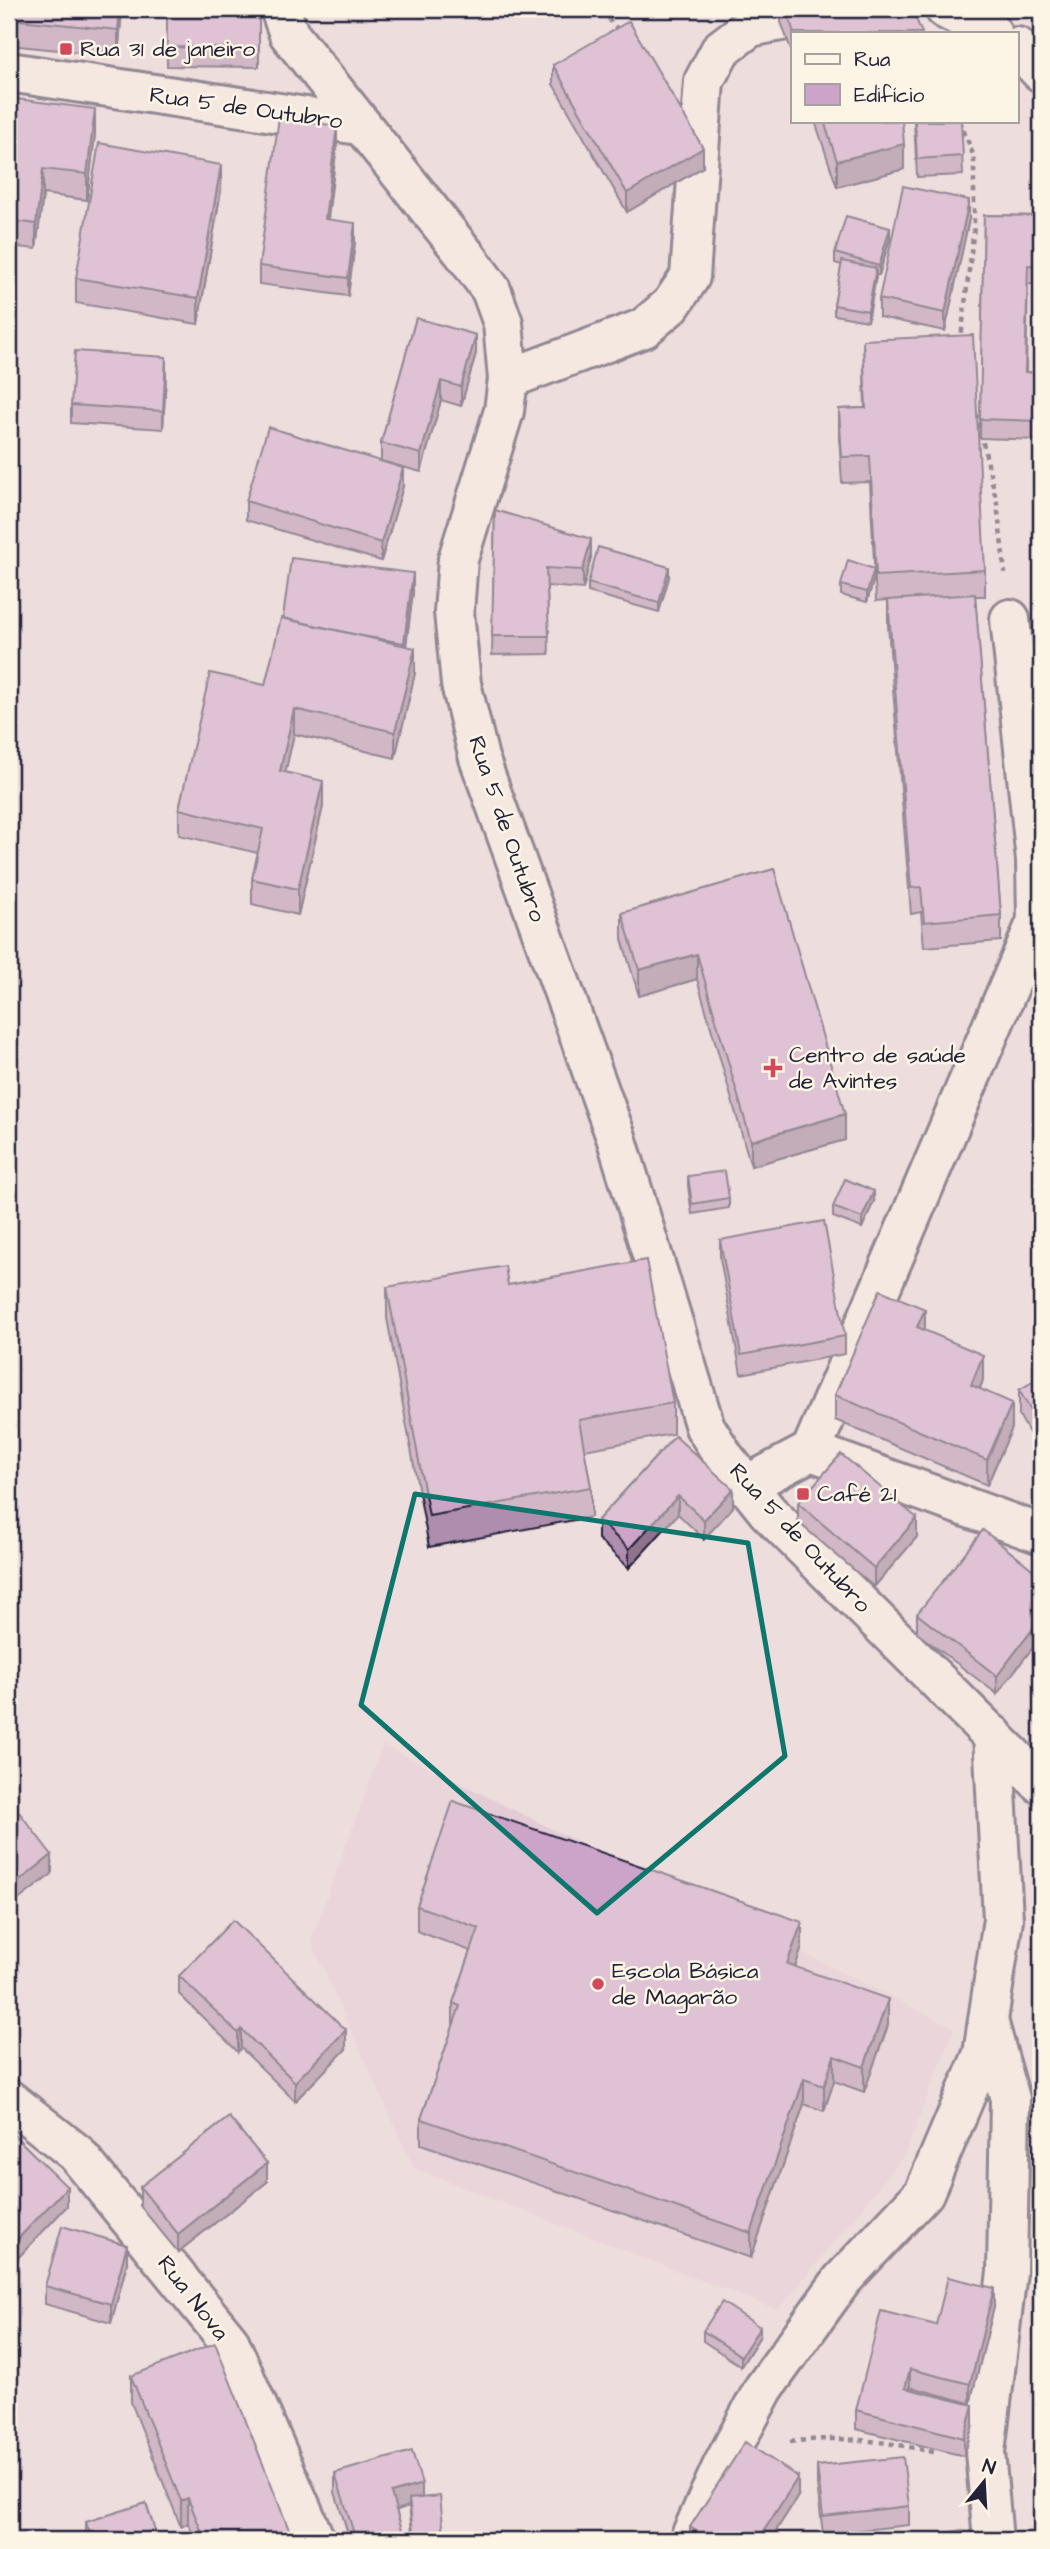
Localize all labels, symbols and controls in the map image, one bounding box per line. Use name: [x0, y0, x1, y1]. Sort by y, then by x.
legend: [791, 32, 1018, 122]
place label: Rua 31 de janeiro: [80, 33, 255, 65]
marker: Rua 31 de janeiro: [58, 41, 74, 57]
text: Rua: [854, 45, 891, 74]
street label: Rua 5 de Outubro: [147, 79, 345, 137]
text: Edifício: [854, 81, 924, 110]
street label: Rua 5 de Outubro: [460, 732, 554, 926]
place label: Centro de saúde de Avintes: [789, 1039, 966, 1097]
marker: Centro de saúde de Avintes: [763, 1058, 783, 1078]
street label: Rua 5 de Outubro: [722, 1456, 878, 1620]
place label: Café 21: [817, 1478, 896, 1510]
marker: Café 21: [795, 1486, 811, 1502]
place label: Escola Básica de Magarão: [612, 1955, 759, 2014]
marker: Escola Básica de Magarão: [590, 1976, 606, 1992]
street label: Rua Nova: [150, 2249, 237, 2347]
north arrow: [948, 2448, 1018, 2518]
text: N: [979, 2453, 999, 2482]

